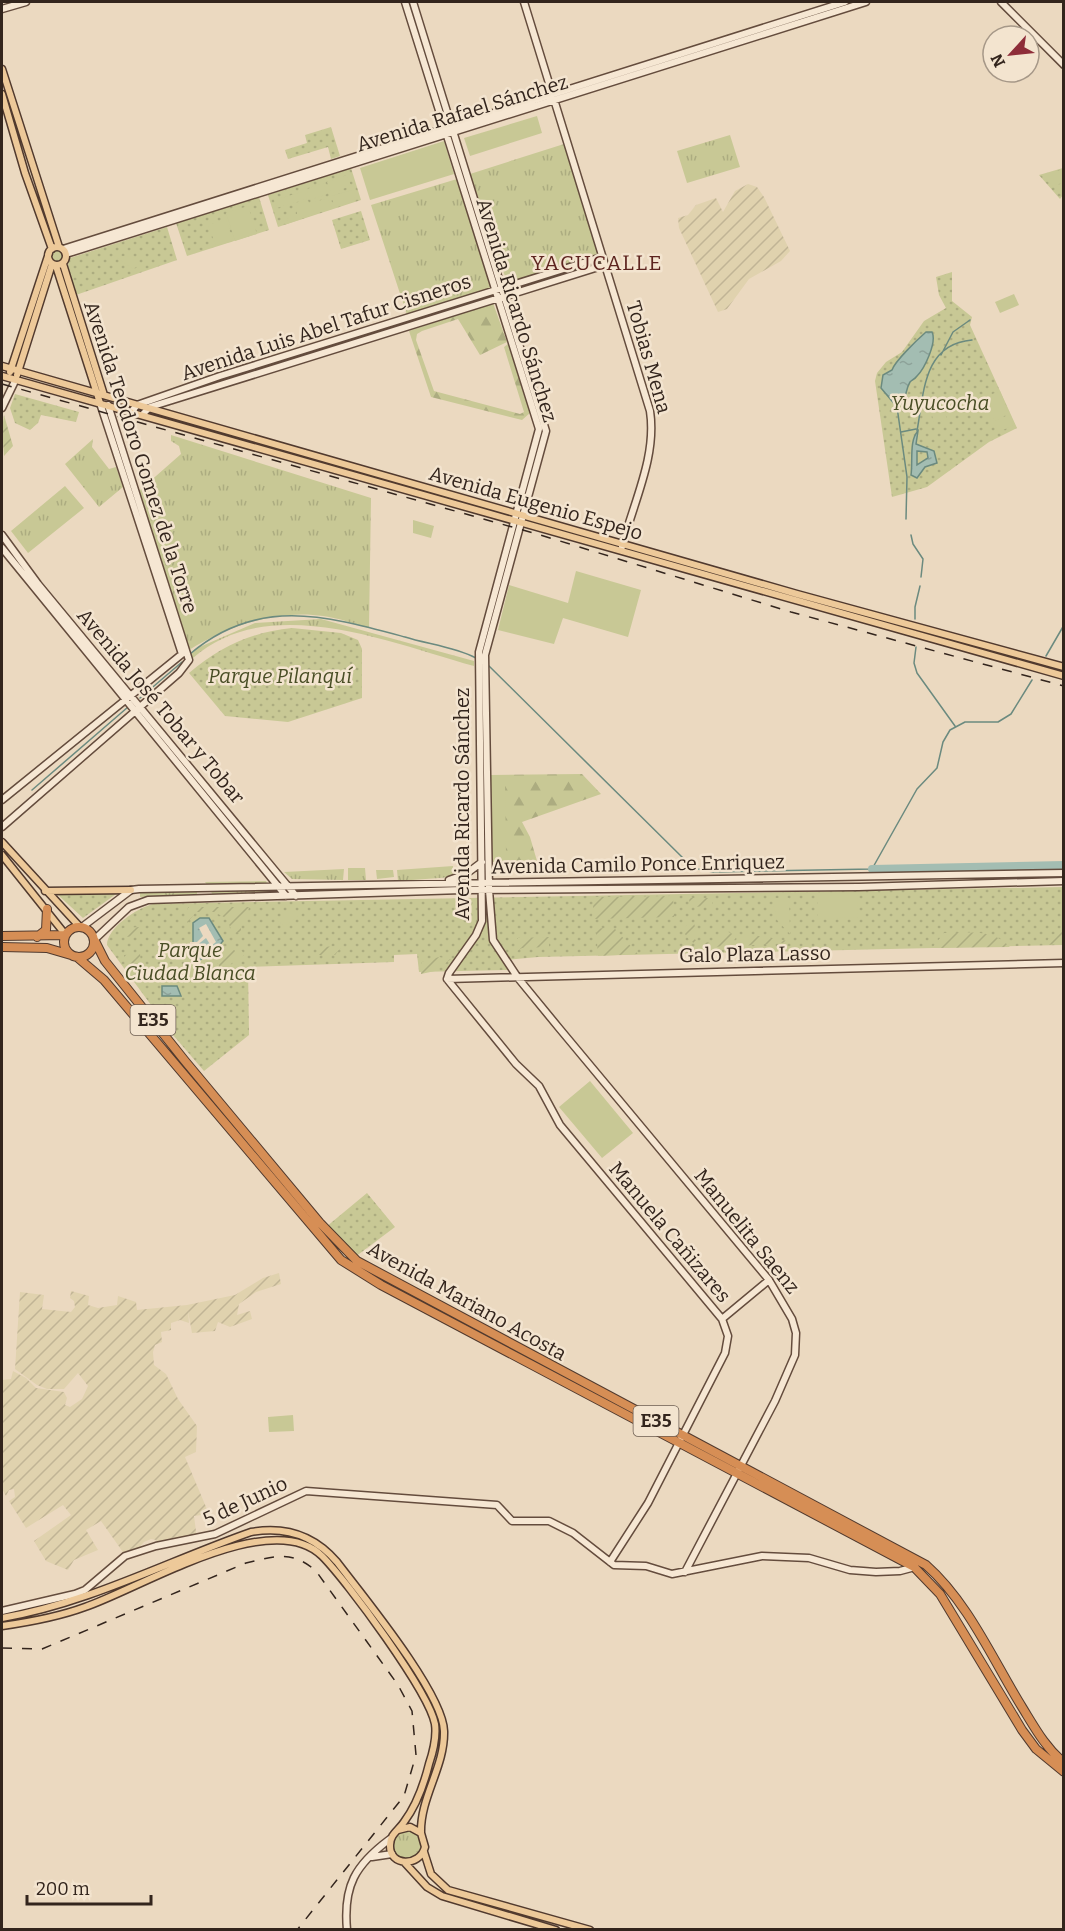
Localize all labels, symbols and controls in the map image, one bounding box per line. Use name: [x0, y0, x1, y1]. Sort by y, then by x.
north arrow: [981, 24, 1041, 84]
text: N: [987, 51, 1009, 70]
street label: Avenida Rafael Sánchez: [353, 69, 571, 157]
street label: Avenida Ricardo Sánchez: [471, 195, 563, 425]
district label: YACUCALLE: [531, 250, 663, 276]
street label: Avenida Luis Abel Tafur Cisneros: [178, 269, 474, 385]
street label: Avenida Teodoro Gomez de la Torre: [79, 298, 203, 616]
street label: Tobias Mena: [621, 298, 677, 416]
park label: Yuyucocha: [891, 391, 989, 415]
street label: Avenida Eugenio Espejo: [426, 461, 646, 546]
street label: Avenida José Tobar y Tobar: [72, 603, 250, 809]
park label: Parque Pilanquí: [208, 664, 353, 688]
street label: Avenida Ricardo Sánchez: [450, 688, 474, 920]
street label: Avenida Camilo Ponce Enriquez: [491, 849, 785, 879]
park label: Parque Ciudad Blanca: [124, 938, 256, 985]
street label: Galo Plaza Lasso: [679, 941, 831, 967]
road number: E35: [130, 1005, 176, 1035]
street label: Manuela Cañizares: [604, 1157, 736, 1307]
street label: Manuelita Saenz: [689, 1164, 805, 1298]
street label: Avenida Mariano Acosta: [363, 1236, 571, 1366]
road number: E35: [634, 1406, 678, 1436]
street label: 5 de Junio: [199, 1471, 291, 1531]
scale bar: [27, 1868, 152, 1906]
text: 200 m: [36, 1878, 90, 1900]

